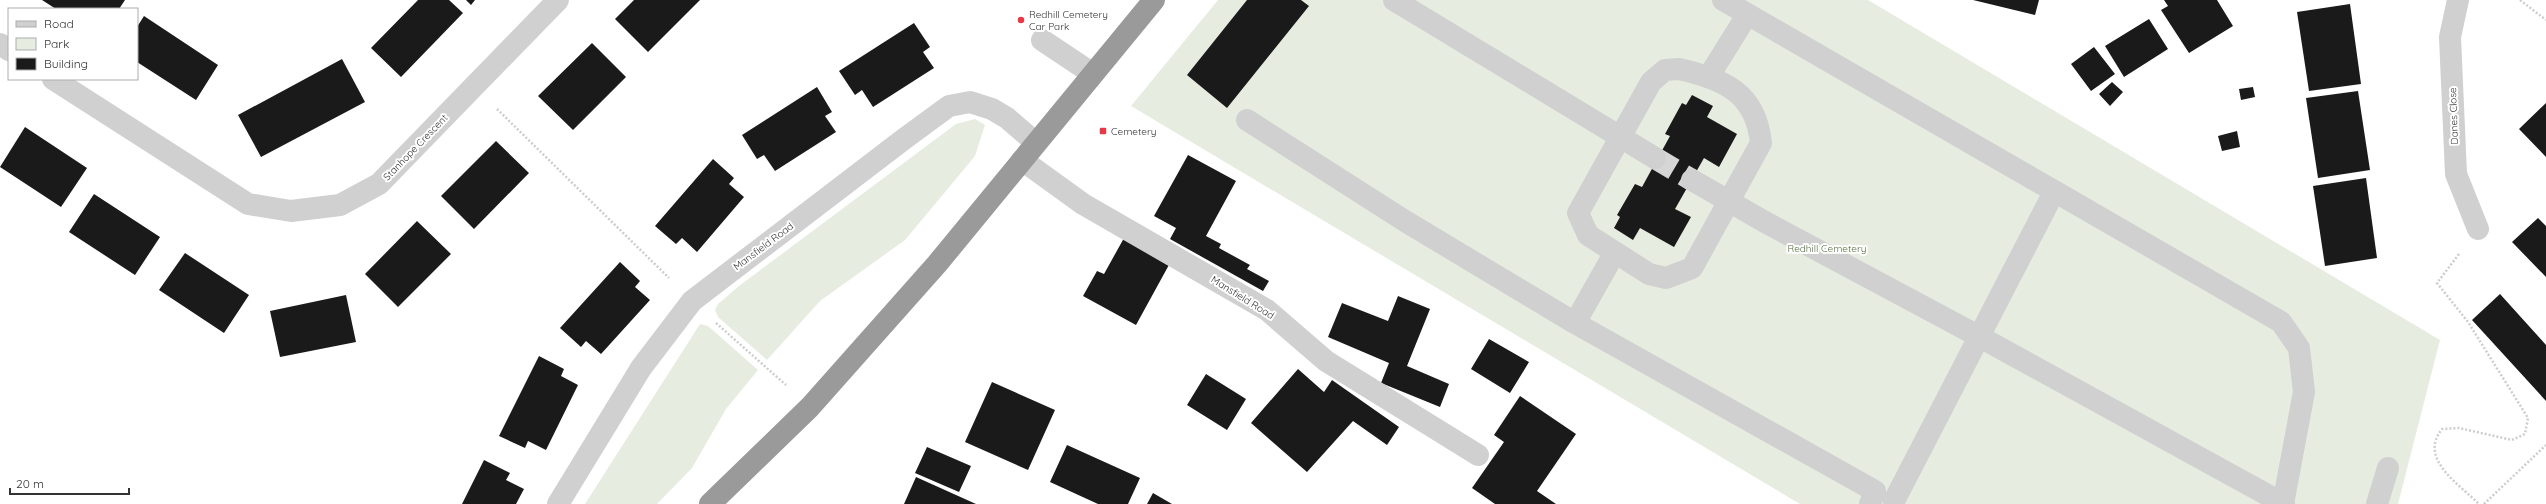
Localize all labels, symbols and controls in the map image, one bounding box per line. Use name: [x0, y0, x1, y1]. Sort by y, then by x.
legend: [8, 8, 138, 80]
place label: Redhill Cemetery Car Park: [1029, 8, 1108, 33]
marker: Redhill Cemetery Car Park: [1016, 15, 1026, 25]
text: Road: [44, 16, 74, 31]
text: Park: [44, 36, 69, 51]
text: Building: [44, 56, 88, 71]
street label: Danes Close: [2446, 87, 2461, 145]
street label: Stanhope Crescent: [380, 111, 451, 183]
place label: Cemetery: [1111, 125, 1156, 138]
marker: Cemetery: [1098, 126, 1108, 136]
street label: Mansfield Road: [731, 220, 796, 273]
park label: Redhill Cemetery: [1788, 242, 1866, 255]
street label: Mansfield Road: [1209, 273, 1277, 322]
scale bar: [10, 470, 129, 496]
text: 20 m: [16, 476, 44, 491]

